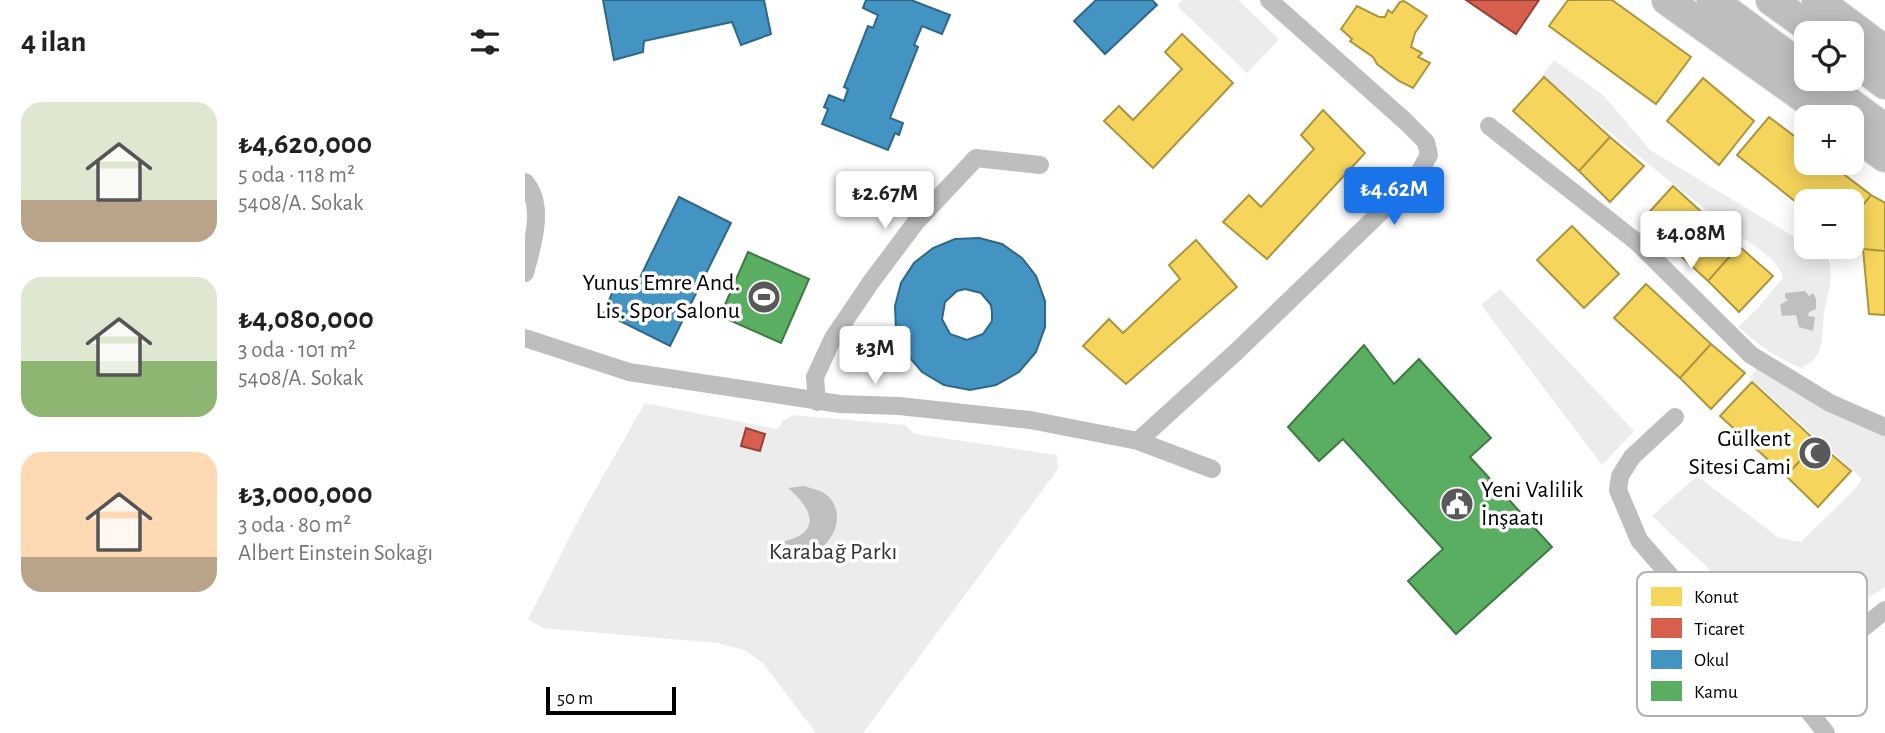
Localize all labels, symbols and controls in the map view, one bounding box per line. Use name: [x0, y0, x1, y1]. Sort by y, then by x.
map controls: [1794, 21, 1864, 259]
button: locate: [1794, 21, 1864, 91]
icon: filters: [466, 23, 504, 61]
text: 4 ilan: [21, 27, 86, 57]
button: +: [1794, 105, 1864, 175]
text: ₺4,620,000: [238, 129, 372, 159]
icon: home: [77, 130, 161, 214]
text: 5 oda · 118 m²: [238, 164, 355, 187]
pin: ₺4.62M: [1337, 168, 1451, 227]
pin: ₺2.67M: [828, 172, 942, 231]
text: ₺4.62M: [1360, 178, 1428, 201]
text: ₺2.67M: [852, 182, 918, 205]
button: −: [1794, 189, 1864, 259]
text: 5408/A. Sokak: [238, 192, 364, 215]
pin: ₺4.08M: [1634, 212, 1748, 271]
text: ₺4.08M: [1656, 222, 1726, 245]
place label: Yunus Emre And. Lis. Spor Salonu: [582, 271, 740, 323]
sports icon: Yunus Emre And. Lis. Spor Salonu: [745, 278, 783, 316]
text: ₺4,080,000: [238, 304, 374, 334]
icon: home: [77, 305, 161, 389]
pin: ₺3M: [841, 326, 909, 386]
text: ₺3M: [855, 337, 895, 360]
text: 3 oda · 101 m²: [238, 339, 356, 362]
text: 5408/A. Sokak: [238, 367, 364, 390]
place label: Gülkent Sitesi Cami: [1688, 427, 1791, 479]
mosque icon: Gülkent Sitesi Cami: [1796, 434, 1834, 472]
place label: Yeni Valilik İnşaatı: [1481, 478, 1583, 530]
text: ₺3,000,000: [238, 479, 373, 509]
icon: home: [77, 480, 161, 564]
public building icon: Yeni Valilik İnşaatı: [1438, 485, 1476, 523]
text: 3 oda · 80 m²: [238, 514, 351, 537]
park label: Karabağ Parkı: [769, 540, 897, 564]
text: Albert Einstein Sokağı: [238, 542, 433, 565]
legend: [1637, 572, 1867, 716]
text: Konut: [1694, 588, 1739, 607]
text: Ticaret: [1694, 620, 1745, 639]
text: Okul: [1694, 651, 1729, 670]
text: Kamu: [1694, 683, 1738, 702]
scale bar: [546, 684, 675, 716]
text: 50 m: [557, 689, 593, 708]

